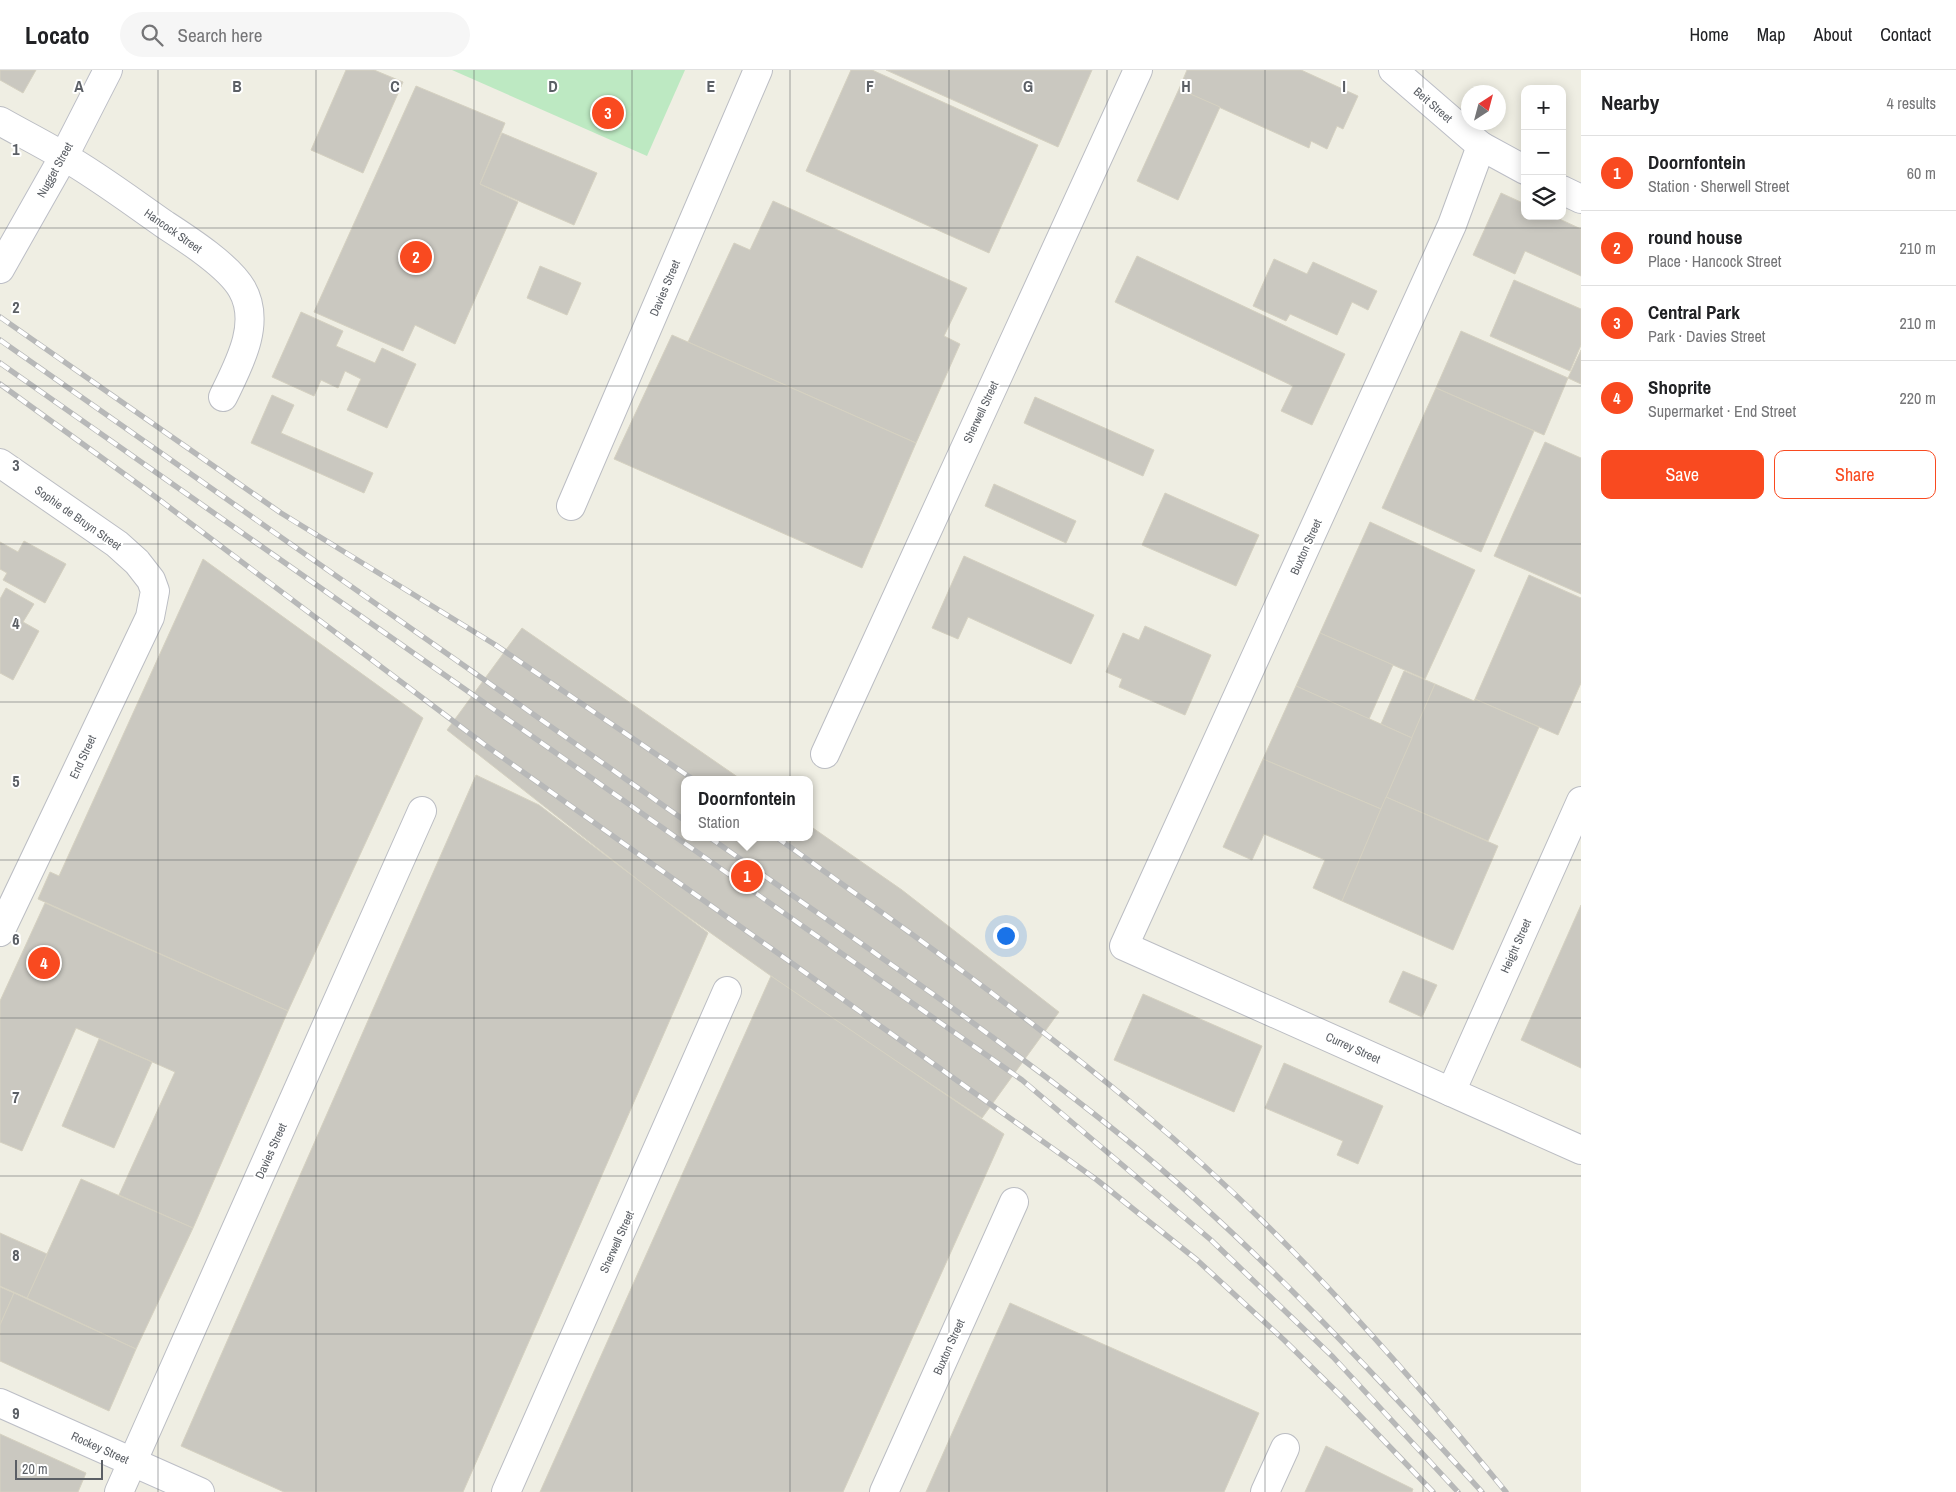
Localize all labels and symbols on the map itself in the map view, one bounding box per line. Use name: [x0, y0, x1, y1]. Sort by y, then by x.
text: A: [74, 75, 84, 97]
text: B: [232, 75, 242, 97]
text: C: [390, 75, 400, 97]
text: D: [548, 75, 558, 97]
text: E: [707, 75, 716, 97]
text: F: [866, 75, 874, 97]
text: G: [1023, 75, 1033, 97]
text: H: [1181, 75, 1191, 97]
text: I: [1342, 75, 1346, 97]
street label: Beit Street: [1410, 84, 1456, 126]
north arrow: [1461, 85, 1506, 130]
pin: 3: [592, 94, 624, 132]
text: 1: [12, 138, 20, 160]
street label: Nugget Street: [33, 139, 77, 200]
street label: Hancock Street: [141, 205, 205, 257]
pin: 2: [400, 238, 432, 276]
street label: Davies Street: [646, 257, 684, 319]
text: 2: [12, 296, 20, 318]
street label: Sherwell Street: [960, 378, 1002, 446]
text: 3: [12, 454, 20, 476]
street label: Sophie de Bruyn Street: [32, 482, 125, 554]
street label: Buxton Street: [1287, 516, 1326, 577]
text: 4: [12, 612, 20, 634]
street label: End Street: [66, 732, 100, 781]
text: 5: [12, 770, 20, 792]
pin: 1: [731, 857, 763, 895]
street label: Height Street: [1497, 916, 1535, 976]
your location: [993, 923, 1019, 949]
text: 6: [12, 928, 20, 950]
pin: 4: [28, 944, 60, 982]
street label: Currey Street: [1323, 1029, 1383, 1067]
text: 7: [12, 1086, 20, 1108]
street label: Davies Street: [252, 1120, 291, 1181]
street label: Sherwell Street: [596, 1208, 638, 1276]
text: 8: [12, 1244, 20, 1266]
street label: Buxton Street: [930, 1316, 969, 1377]
text: 9: [12, 1402, 20, 1424]
street label: Rockey Street: [69, 1428, 132, 1468]
scale bar: [15, 1457, 102, 1480]

